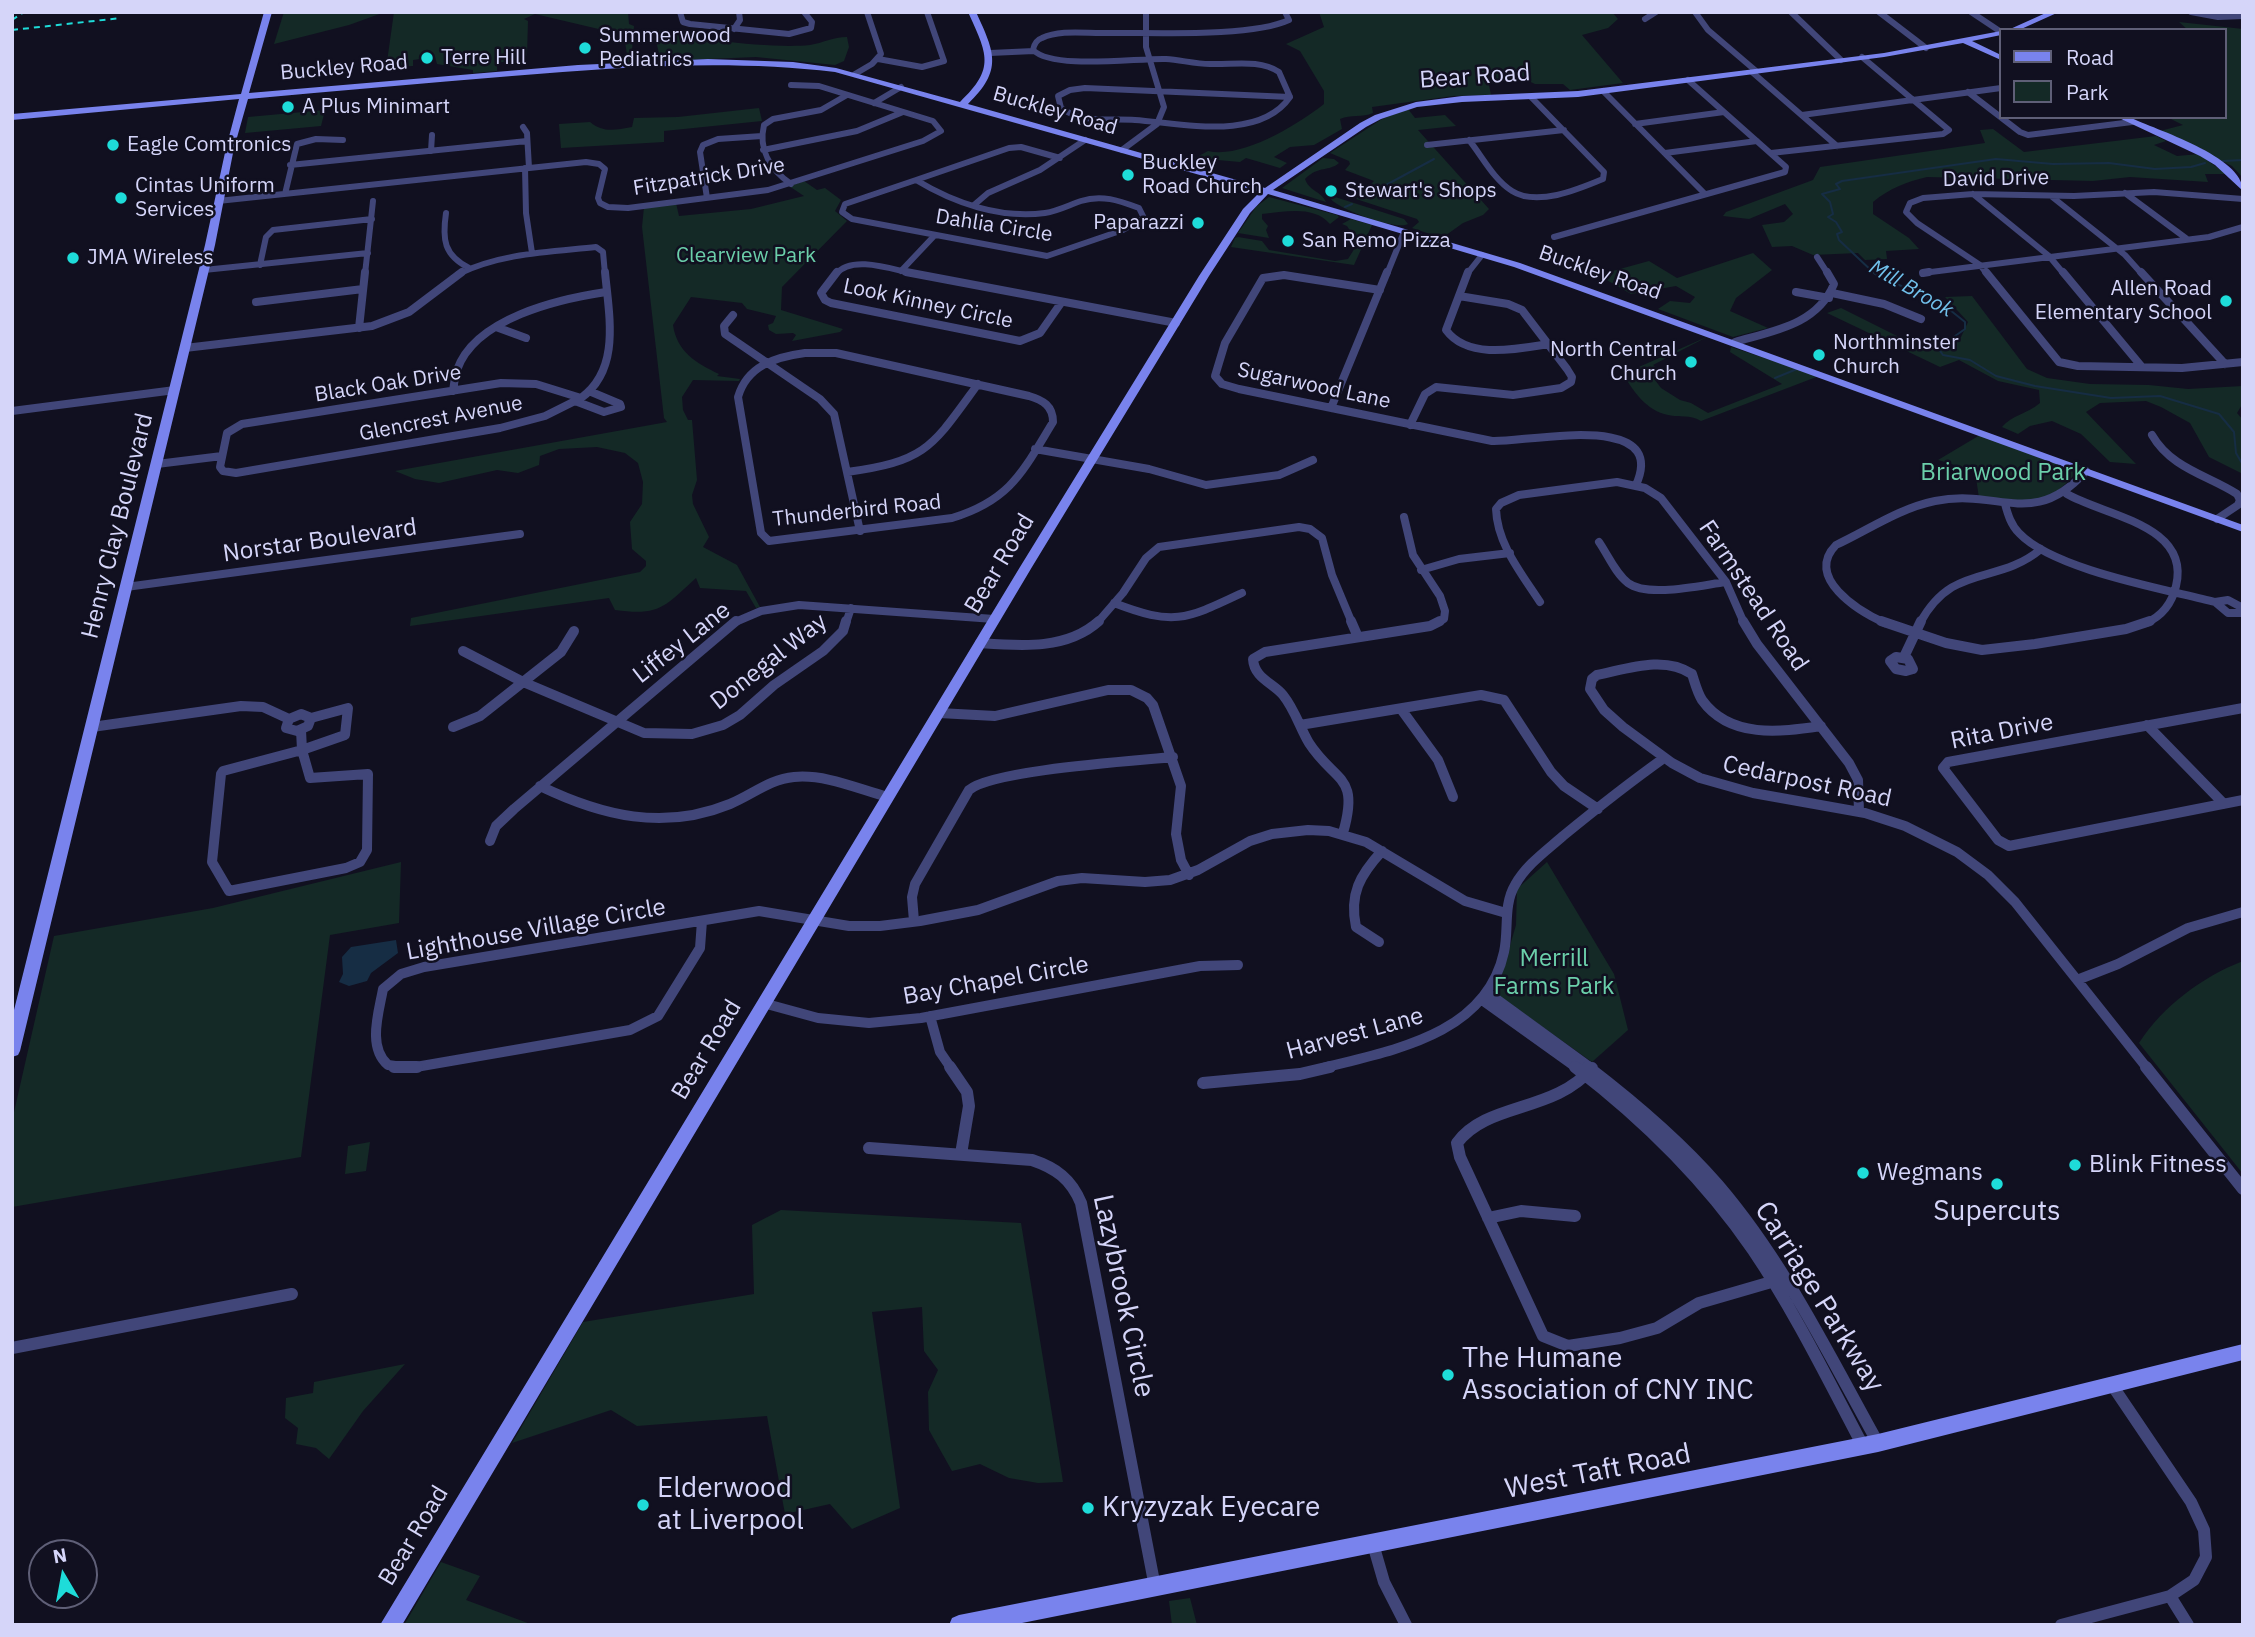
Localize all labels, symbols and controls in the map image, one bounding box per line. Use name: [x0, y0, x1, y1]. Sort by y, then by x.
place label: Summerwood Pediatrics: [599, 23, 731, 73]
legend: [2000, 28, 2227, 119]
marker: Summerwood Pediatrics: [577, 40, 593, 56]
text: Road: [2066, 43, 2114, 71]
place label: Terre Hill: [441, 45, 526, 71]
street label: Buckley Road: [279, 50, 409, 86]
marker: Terre Hill: [419, 50, 435, 66]
street label: Bear Road: [1418, 59, 1532, 95]
text: Park: [2066, 78, 2109, 106]
street label: Buckley Road: [990, 81, 1120, 141]
place label: A Plus Minimart: [302, 94, 450, 120]
marker: A Plus Minimart: [280, 99, 296, 115]
place label: Eagle Comtronics: [127, 132, 292, 158]
marker: Eagle Comtronics: [105, 137, 121, 153]
place label: Buckley Road Church: [1142, 150, 1262, 200]
street label: Fitzpatrick Drive: [631, 153, 787, 201]
street label: David Drive: [1942, 165, 2050, 193]
marker: Buckley Road Church: [1120, 167, 1136, 183]
place label: Cintas Uniform Services: [135, 173, 275, 223]
place label: Stewart's Shops: [1345, 178, 1497, 204]
marker: Stewart's Shops: [1323, 183, 1339, 199]
marker: Cintas Uniform Services: [113, 190, 129, 206]
street label: Dahlia Circle: [934, 204, 1054, 248]
place label: Paparazzi: [1093, 210, 1184, 236]
marker: Paparazzi: [1190, 215, 1206, 231]
place label: San Remo Pizza: [1302, 228, 1451, 254]
marker: San Remo Pizza: [1280, 233, 1296, 249]
street label: Buckley Road: [1535, 240, 1665, 306]
park label: Clearview Park: [676, 243, 816, 269]
place label: JMA Wireless: [87, 245, 214, 271]
marker: JMA Wireless: [65, 250, 81, 266]
water label: Mill Brook: [1865, 255, 1957, 323]
street label: Look Kinney Circle: [841, 274, 1015, 334]
place label: Allen Road Elementary School: [2035, 276, 2212, 326]
marker: Allen Road Elementary School: [2218, 293, 2234, 309]
place label: Northminster Church: [1833, 330, 1959, 380]
place label: North Central Church: [1550, 337, 1677, 387]
marker: Northminster Church: [1811, 347, 1827, 363]
marker: North Central Church: [1683, 354, 1699, 370]
street label: Sugarwood Lane: [1235, 357, 1393, 415]
street label: Black Oak Drive: [313, 360, 463, 408]
street label: Glencrest Avenue: [357, 391, 525, 447]
street label: Henry Clay Boulevard: [76, 410, 160, 642]
park label: Briarwood Park: [1920, 459, 2086, 487]
street label: Thunderbird Road: [771, 490, 943, 532]
street label: Bear Road: [959, 509, 1041, 619]
street label: Norstar Boulevard: [221, 513, 419, 569]
street label: Farmstead Road: [1692, 515, 1814, 677]
street label: Liffey Lane: [628, 596, 736, 690]
street label: Donegal Way: [705, 608, 833, 716]
street label: Rita Drive: [1948, 708, 2056, 756]
street label: Cedarpost Road: [1720, 750, 1894, 814]
street label: Lighthouse Village Circle: [404, 893, 668, 967]
park label: Merrill Farms Park: [1494, 945, 1614, 1001]
street label: Bay Chapel Circle: [901, 950, 1091, 1012]
street label: Bear Road: [666, 995, 748, 1105]
street label: Harvest Lane: [1283, 1002, 1427, 1066]
place label: Blink Fitness: [2089, 1151, 2227, 1179]
marker: Blink Fitness: [2067, 1157, 2083, 1173]
place label: Wegmans: [1877, 1159, 1983, 1187]
marker: Wegmans: [1855, 1165, 1871, 1181]
marker: Supercuts: [1989, 1176, 2005, 1192]
street label: Lazybrook Circle: [1085, 1191, 1161, 1401]
place label: Supercuts: [1933, 1195, 2061, 1229]
street label: Carriage Parkway: [1747, 1196, 1891, 1398]
place label: The Humane Association of CNY INC: [1462, 1342, 1754, 1408]
marker: The Humane Association of CNY INC: [1440, 1367, 1456, 1383]
street label: West Taft Road: [1502, 1438, 1694, 1506]
place label: Elderwood at Liverpool: [657, 1472, 804, 1538]
street label: Bear Road: [373, 1481, 455, 1591]
place label: Kryzyzak Eyecare: [1102, 1491, 1320, 1525]
marker: Elderwood at Liverpool: [635, 1497, 651, 1513]
marker: Kryzyzak Eyecare: [1080, 1500, 1096, 1516]
north arrow: [28, 1539, 98, 1609]
text: N: [51, 1542, 69, 1568]

